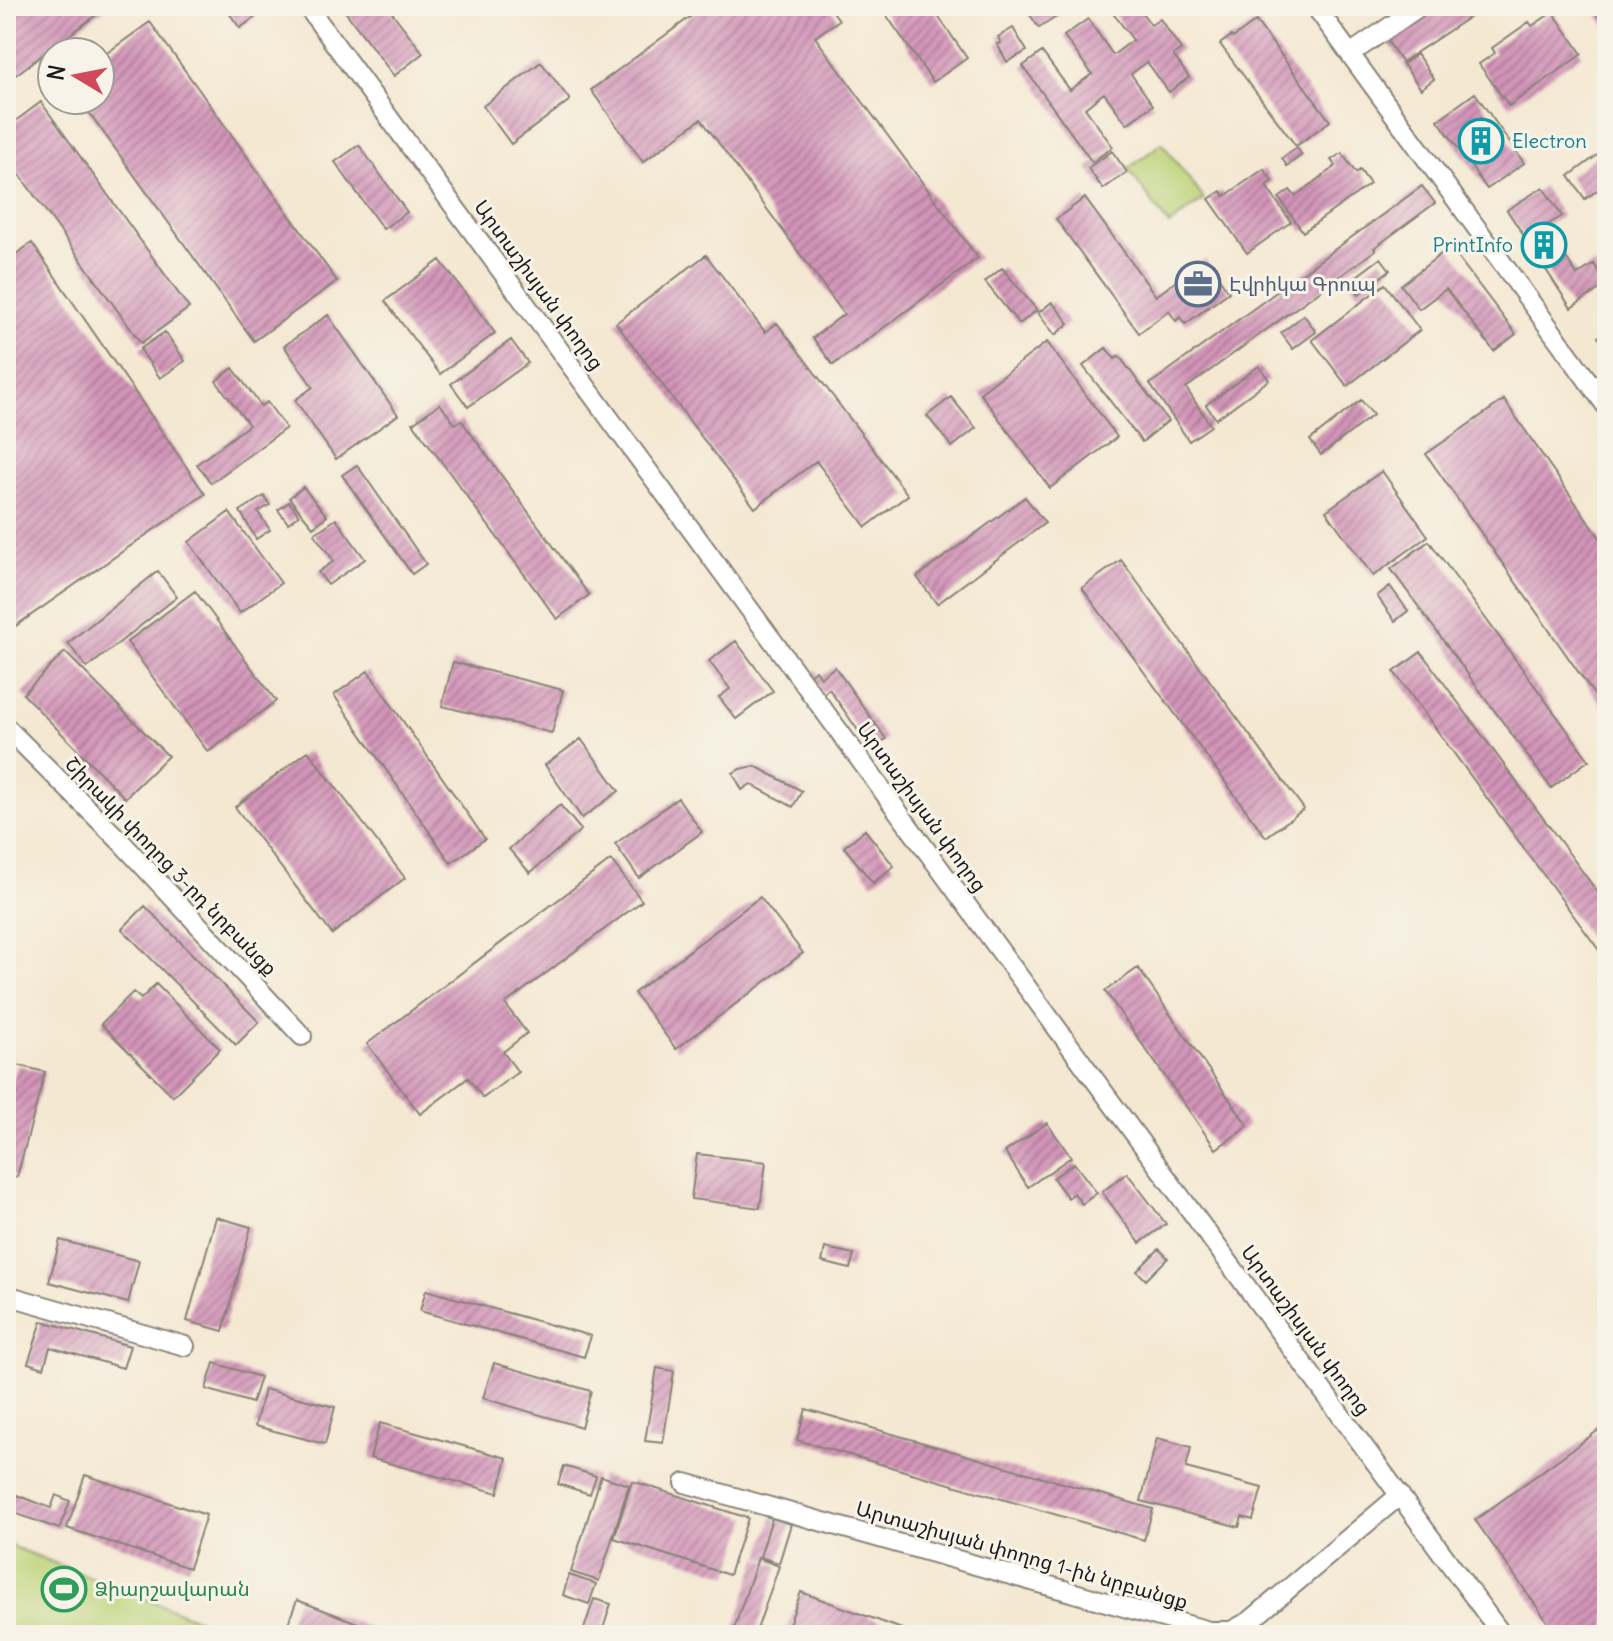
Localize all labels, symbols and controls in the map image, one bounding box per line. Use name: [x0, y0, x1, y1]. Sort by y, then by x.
north arrow: [36, 36, 116, 116]
text: N: [41, 63, 71, 82]
building icon: Electron: [1457, 117, 1505, 165]
place label: Electron: [1512, 128, 1587, 153]
street label: Արտաշիսյան փողոց: [469, 195, 610, 375]
building icon: PrintInfo: [1520, 221, 1568, 269]
place label: PrintInfo: [1433, 232, 1513, 257]
office icon: Էվրիկա Գրուպ: [1174, 260, 1222, 308]
place label: Էվրիկա Գրուպ: [1229, 271, 1376, 296]
street label: Արտաշիսյան փողոց: [852, 717, 993, 897]
street label: Շիրակի փողոց 3-րդ նրբանցք: [60, 751, 283, 980]
street label: Արտաշիսյան փողոց: [1236, 1240, 1377, 1420]
street label: Արտաշիսյան փողոց 1-ին նրբանցք: [853, 1495, 1191, 1614]
sports icon: Ձիարշավարան: [40, 1565, 88, 1613]
place label: Ձիարշավարան: [95, 1576, 250, 1601]

